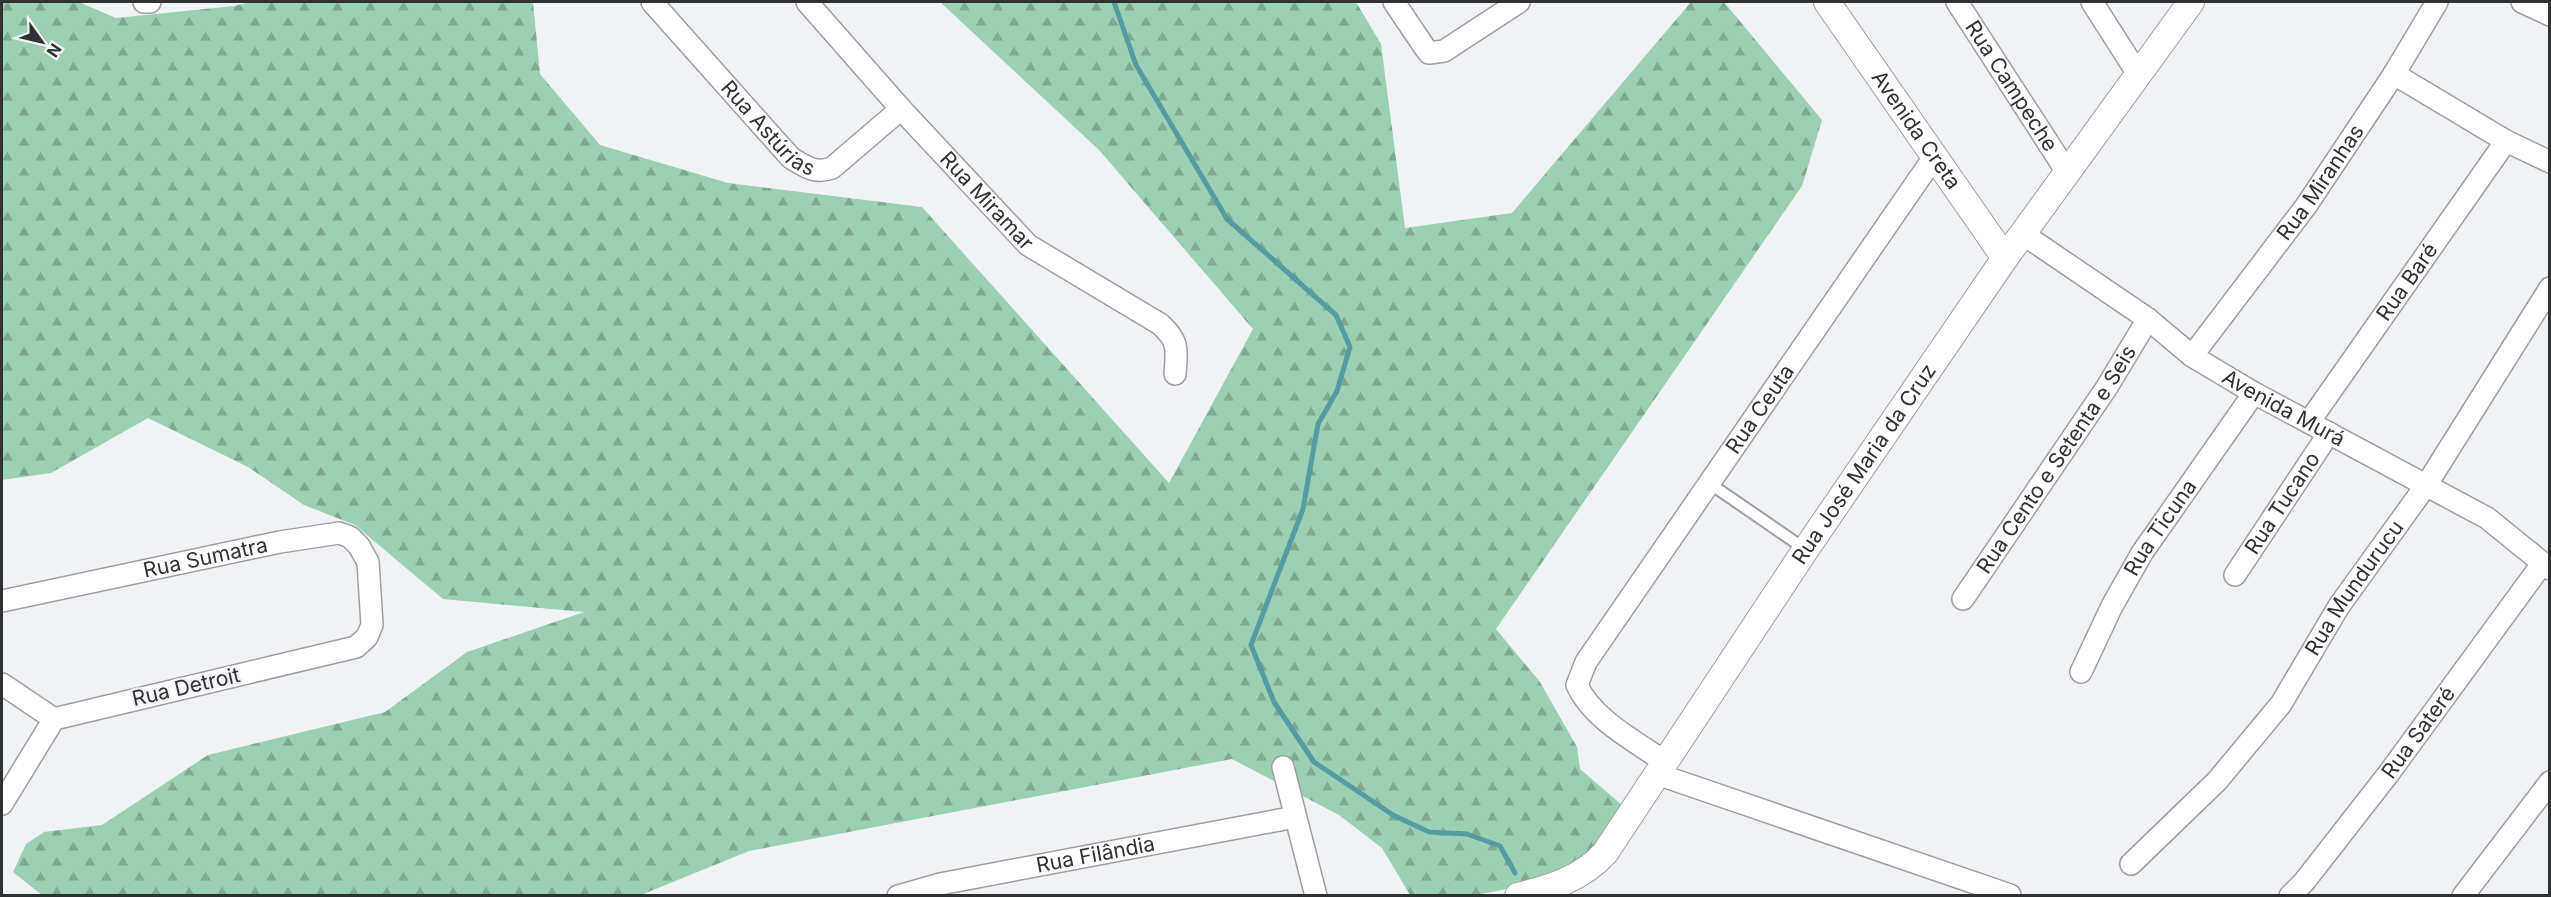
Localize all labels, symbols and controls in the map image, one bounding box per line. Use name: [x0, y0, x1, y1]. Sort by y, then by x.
north arrow: [12, 12, 72, 72]
street label: Rua Campeche: [1960, 16, 2063, 156]
text: N: [43, 40, 66, 61]
street label: Avenida Creta: [1867, 66, 1966, 194]
street label: Rua Astúrias: [716, 75, 819, 181]
street label: Rua Miranhas: [2271, 120, 2369, 245]
street label: Rua Miramar: [935, 146, 1039, 255]
street label: Rua Baré: [2371, 238, 2443, 325]
street label: Rua Cento e Setenta e Seis: [1971, 341, 2141, 578]
street label: Rua José Maria da Cruz: [1787, 359, 1941, 569]
street label: Rua Ceuta: [1720, 360, 1799, 458]
street label: Avenida Murá: [2218, 364, 2349, 451]
street label: Rua Tucano: [2239, 447, 2325, 559]
street label: Rua Ticuna: [2119, 475, 2202, 580]
street label: Rua Mundurucu: [2300, 515, 2409, 660]
street label: Rua Sumatra: [141, 532, 270, 583]
street label: Rua Detroit: [129, 662, 242, 711]
street label: Rua Sateré: [2376, 682, 2460, 783]
street label: Rua Filândia: [1034, 831, 1157, 878]

